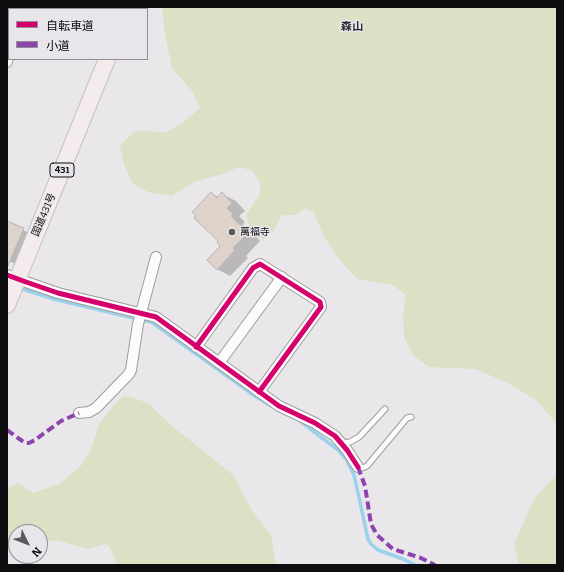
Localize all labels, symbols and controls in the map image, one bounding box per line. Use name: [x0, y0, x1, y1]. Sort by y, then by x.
legend: [8, 8, 148, 60]
text: 自転車道: [46, 19, 94, 33]
district label: 森山: [341, 20, 363, 34]
text: 小道: [46, 39, 70, 53]
road number: 431: [50, 163, 74, 177]
street label: 国道431号: [30, 192, 58, 238]
place label: 萬福寺: [240, 226, 270, 238]
marker: 萬福寺: [227, 227, 237, 237]
north arrow: [8, 524, 48, 564]
text: N: [29, 544, 44, 559]

